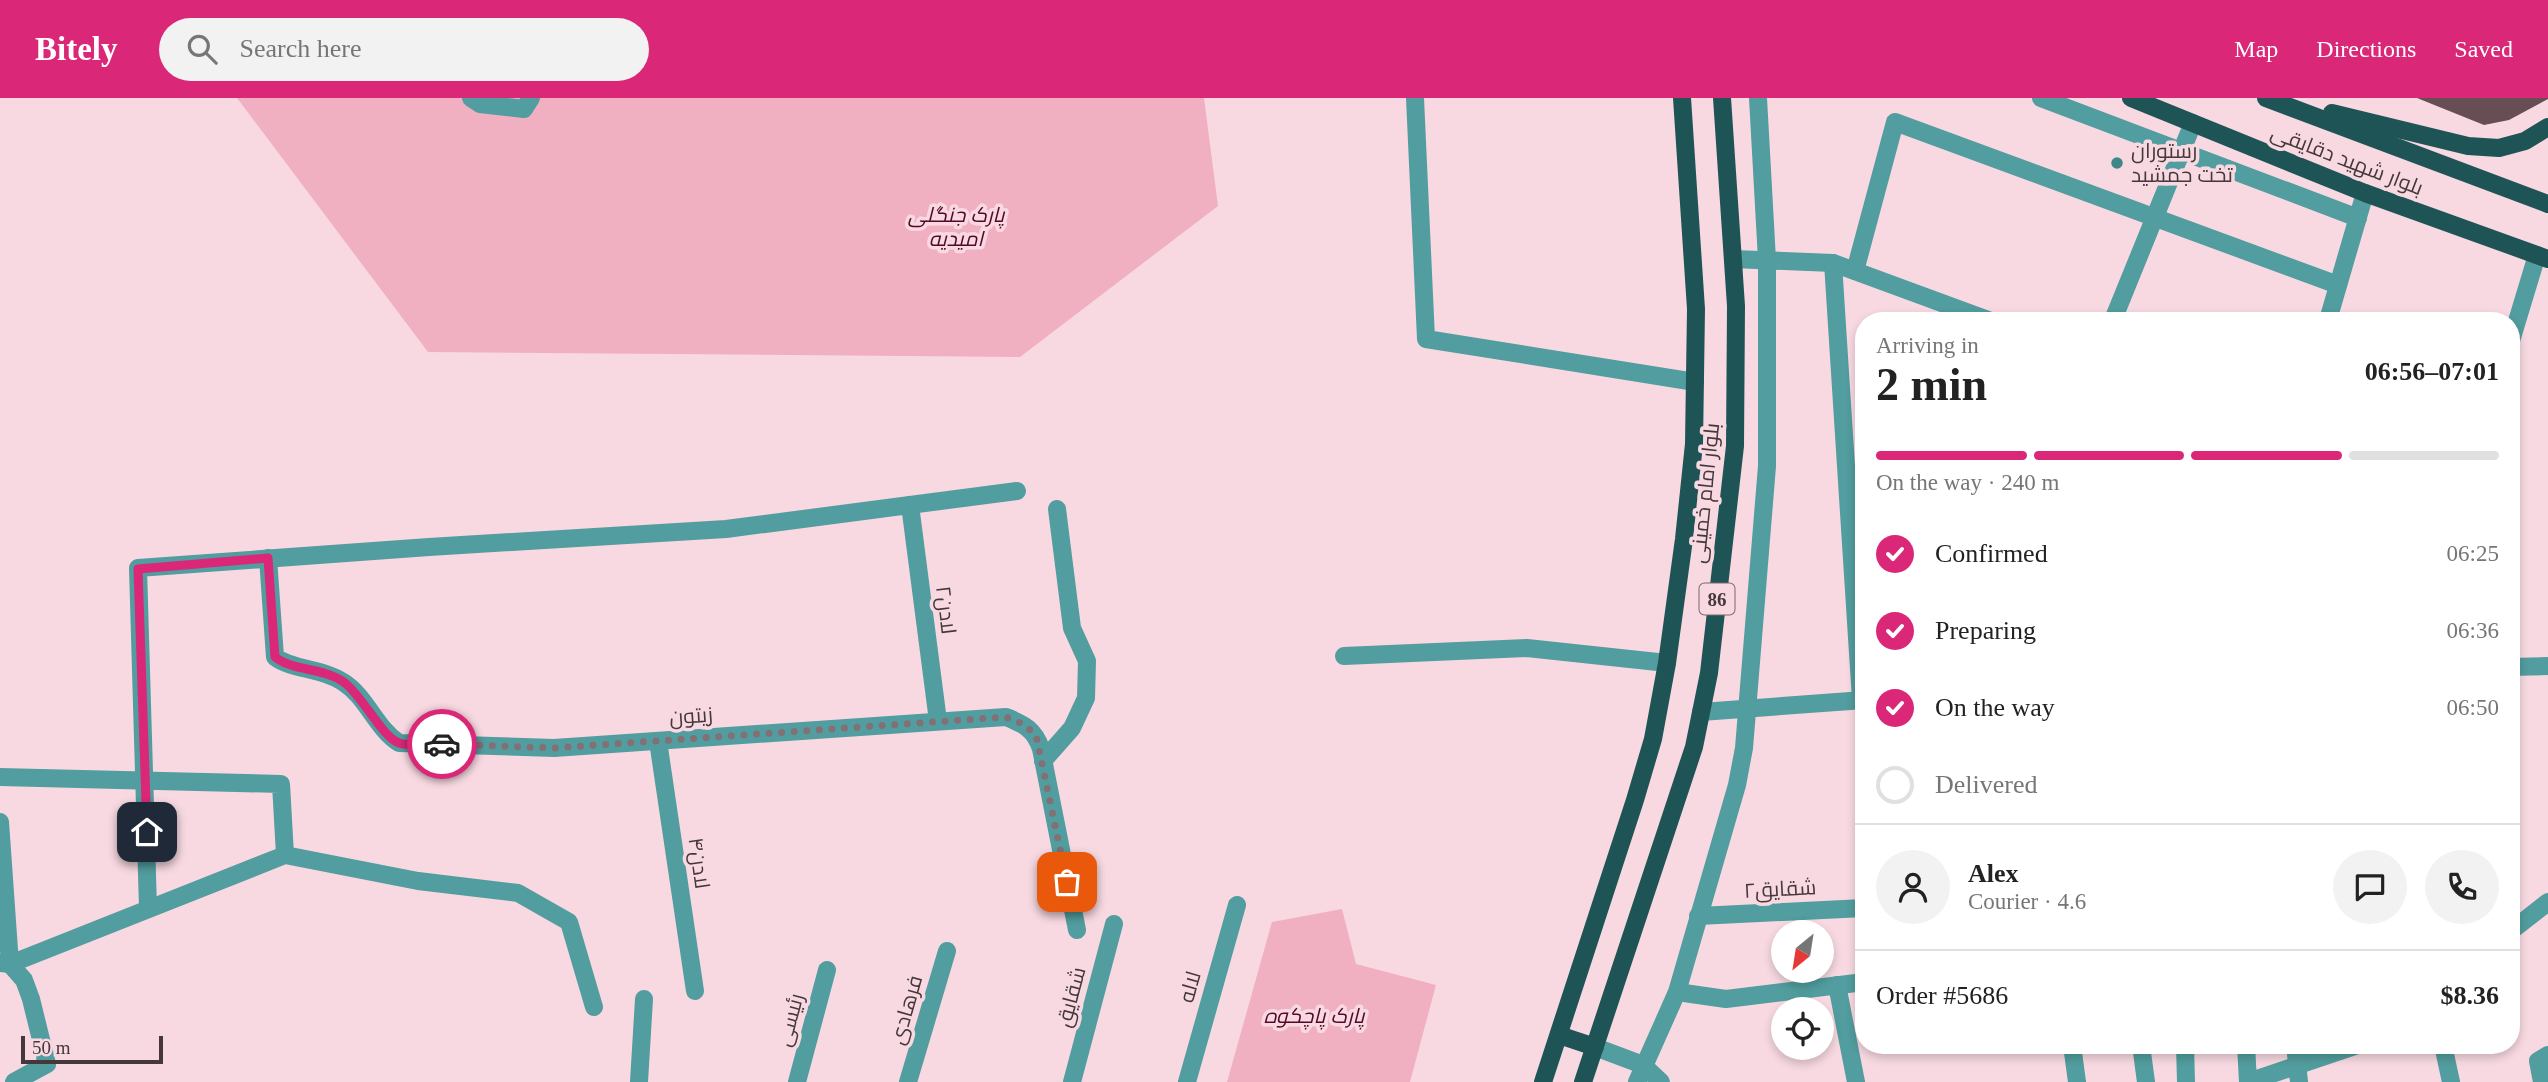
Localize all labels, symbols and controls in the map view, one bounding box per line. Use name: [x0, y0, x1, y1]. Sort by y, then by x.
search box: [159, 18, 649, 81]
icon: search: [183, 30, 221, 68]
text: Bitely: [35, 31, 117, 67]
text: Search here: [239, 34, 361, 63]
text: Map: [2234, 36, 2278, 62]
text: Directions: [2316, 36, 2416, 62]
text: Saved: [2454, 36, 2513, 62]
street label: بلوار شهید دقایقی: [2267, 120, 2427, 201]
place label: رستوران تخت جمشید: [2131, 139, 2233, 187]
marker: رستوران تخت جمشید: [2109, 155, 2125, 171]
park label: پارک جنگلی امیدیه: [908, 203, 1006, 251]
text: Arriving in: [1876, 333, 1979, 358]
text: 06:56–07:01: [2365, 357, 2499, 386]
text: 2 min: [1876, 359, 1987, 410]
street label: بلوار امام خمینی: [1686, 422, 1726, 565]
text: On the way · 240 m: [1876, 470, 2059, 495]
icon: check: [1876, 535, 1914, 573]
text: Confirmed: [1935, 539, 2048, 568]
text: 06:25: [2447, 541, 2499, 566]
street label: لادن۲: [930, 584, 961, 636]
road number: 86: [1700, 584, 1734, 614]
icon: check: [1876, 612, 1914, 650]
text: Preparing: [1935, 616, 2036, 645]
text: 06:36: [2447, 618, 2499, 643]
icon: check: [1876, 689, 1914, 727]
text: On the way: [1935, 693, 2055, 722]
text: 06:50: [2447, 695, 2499, 720]
street label: زیتون: [668, 703, 714, 730]
courier: [407, 709, 477, 779]
icon: car: [423, 725, 461, 763]
text: Delivered: [1935, 770, 2038, 799]
pin: [117, 802, 177, 862]
icon: home: [128, 813, 166, 851]
street label: لادن۴: [683, 836, 714, 890]
button: person: [1876, 850, 1950, 924]
button: chat: [2333, 850, 2407, 924]
button: phone: [2425, 850, 2499, 924]
pin: [1037, 852, 1097, 912]
text: Alex: [1968, 859, 2019, 888]
icon: bag: [1048, 863, 1086, 901]
street label: شقایق۲: [1743, 875, 1817, 904]
text: Courier · 4.6: [1968, 889, 2086, 914]
north arrow: [1771, 920, 1834, 984]
map controls: [1771, 920, 1834, 1060]
street label: شقایق: [1051, 964, 1092, 1030]
street label: لاله: [1174, 969, 1206, 1005]
street label: فرهادی: [885, 973, 928, 1048]
text: Order #5686: [1876, 981, 2008, 1010]
text: $8.36: [2441, 981, 2499, 1010]
street label: رئیسی: [771, 991, 810, 1049]
button: locate: [1771, 997, 1834, 1060]
park label: پارک پاچکوه: [1264, 1004, 1366, 1030]
scale bar: [21, 1033, 163, 1065]
text: 50 m: [32, 1037, 71, 1058]

